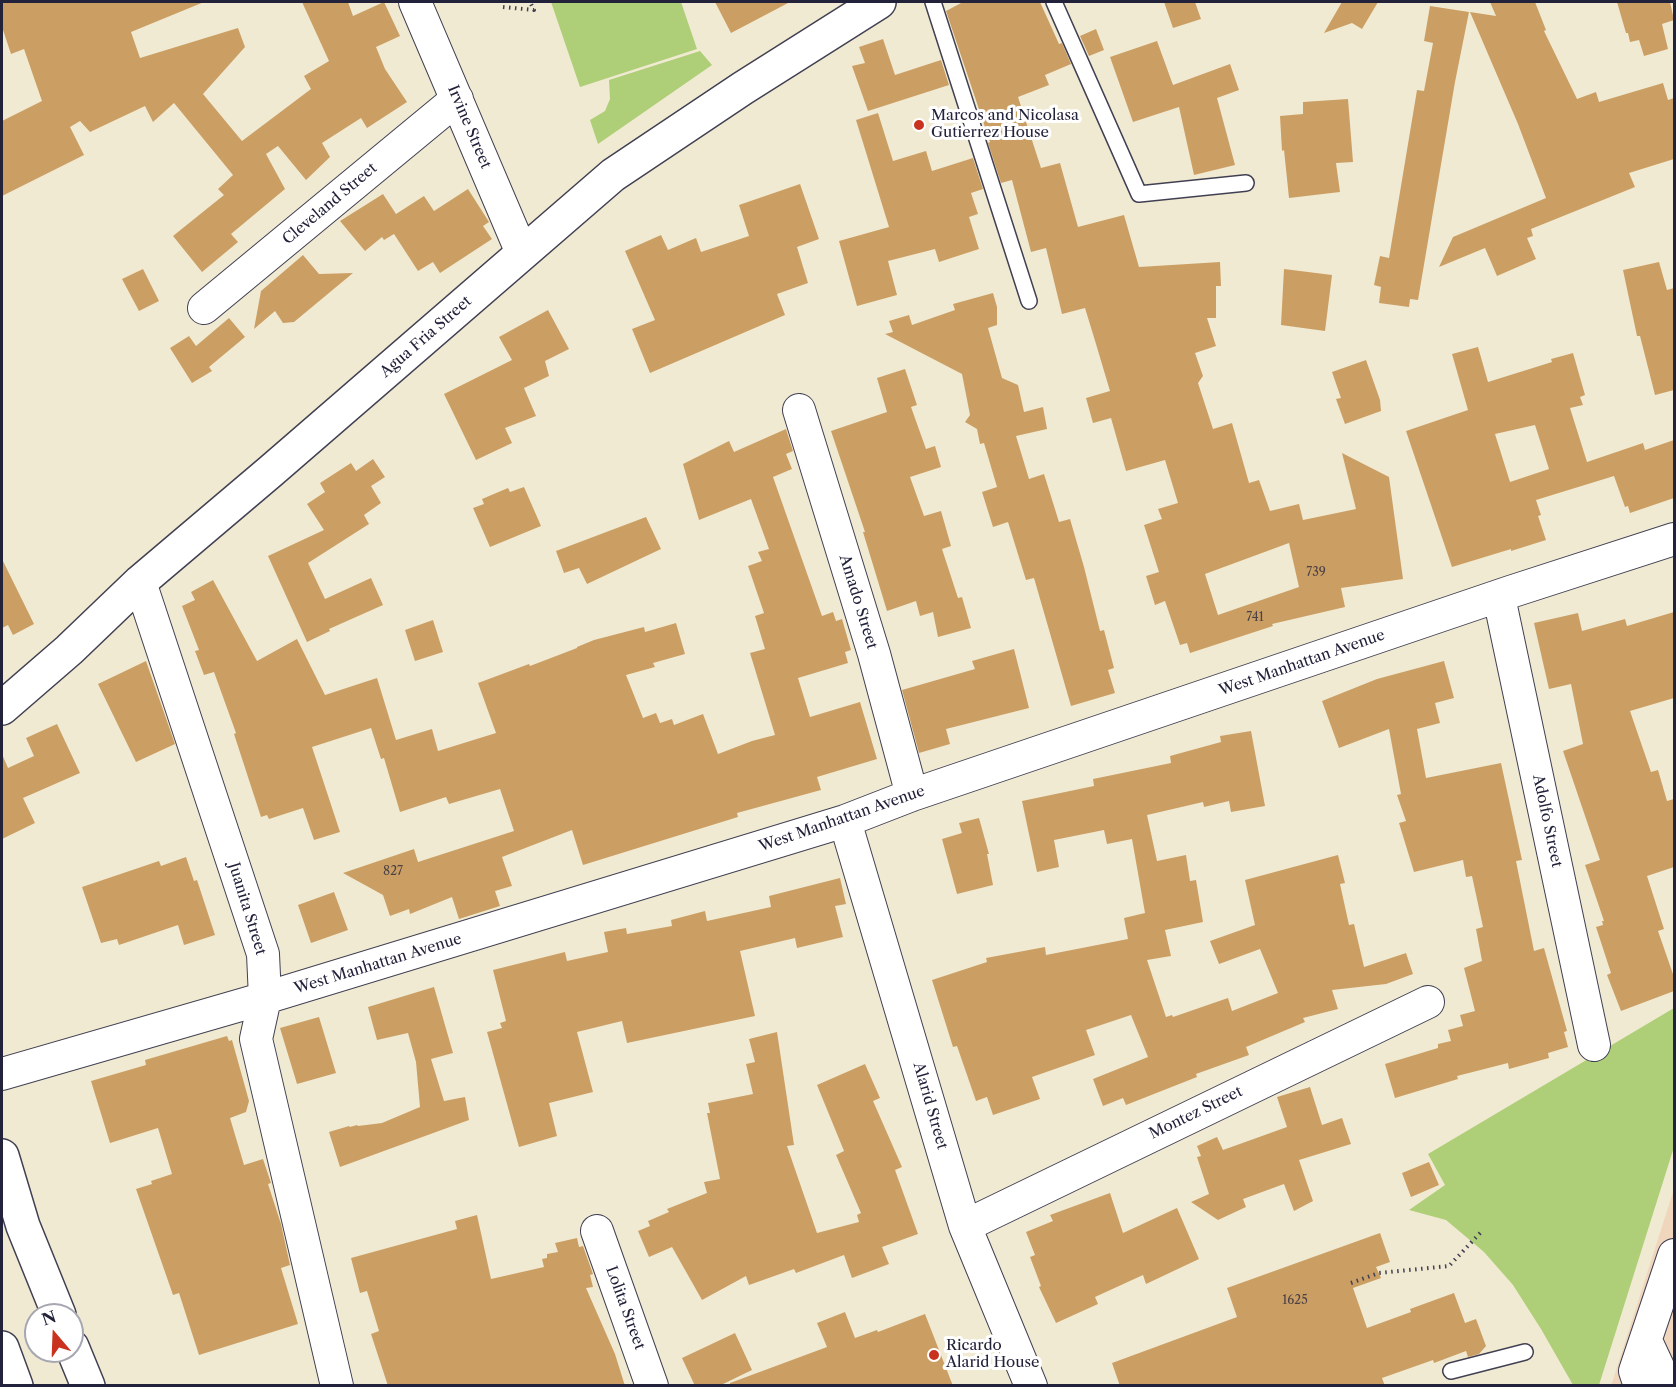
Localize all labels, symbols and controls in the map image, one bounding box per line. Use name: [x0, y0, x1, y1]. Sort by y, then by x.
street label: Irvine Street: [443, 83, 495, 171]
place label: Marcos and Nicolasa Gutierrez House: [931, 107, 1079, 142]
marker: Marcos and Nicolasa Gutierrez House: [912, 118, 926, 132]
street label: Cleveland Street: [279, 159, 381, 249]
street label: Agua Fria Street: [377, 292, 475, 382]
street label: Amado Street: [835, 553, 881, 651]
house number: 739: [1306, 566, 1326, 580]
house number: 741: [1246, 611, 1264, 625]
street label: West Manhattan Avenue: [1217, 626, 1387, 700]
street label: Adolfo Street: [1528, 773, 1566, 869]
street label: West Manhattan Avenue: [757, 782, 927, 856]
street label: Juanita Street: [224, 860, 270, 958]
house number: 827: [383, 865, 403, 879]
street label: West Manhattan Avenue: [292, 930, 464, 998]
street label: Alarid Street: [909, 1060, 951, 1152]
street label: Montez Street: [1147, 1083, 1245, 1143]
street label: Lolita Street: [602, 1264, 648, 1352]
house number: 1625: [1282, 1294, 1308, 1308]
north arrow: [24, 1303, 84, 1363]
text: N: [39, 1306, 59, 1330]
place label: Ricardo Alarid House: [946, 1337, 1039, 1372]
marker: Ricardo Alarid House: [927, 1348, 941, 1362]

